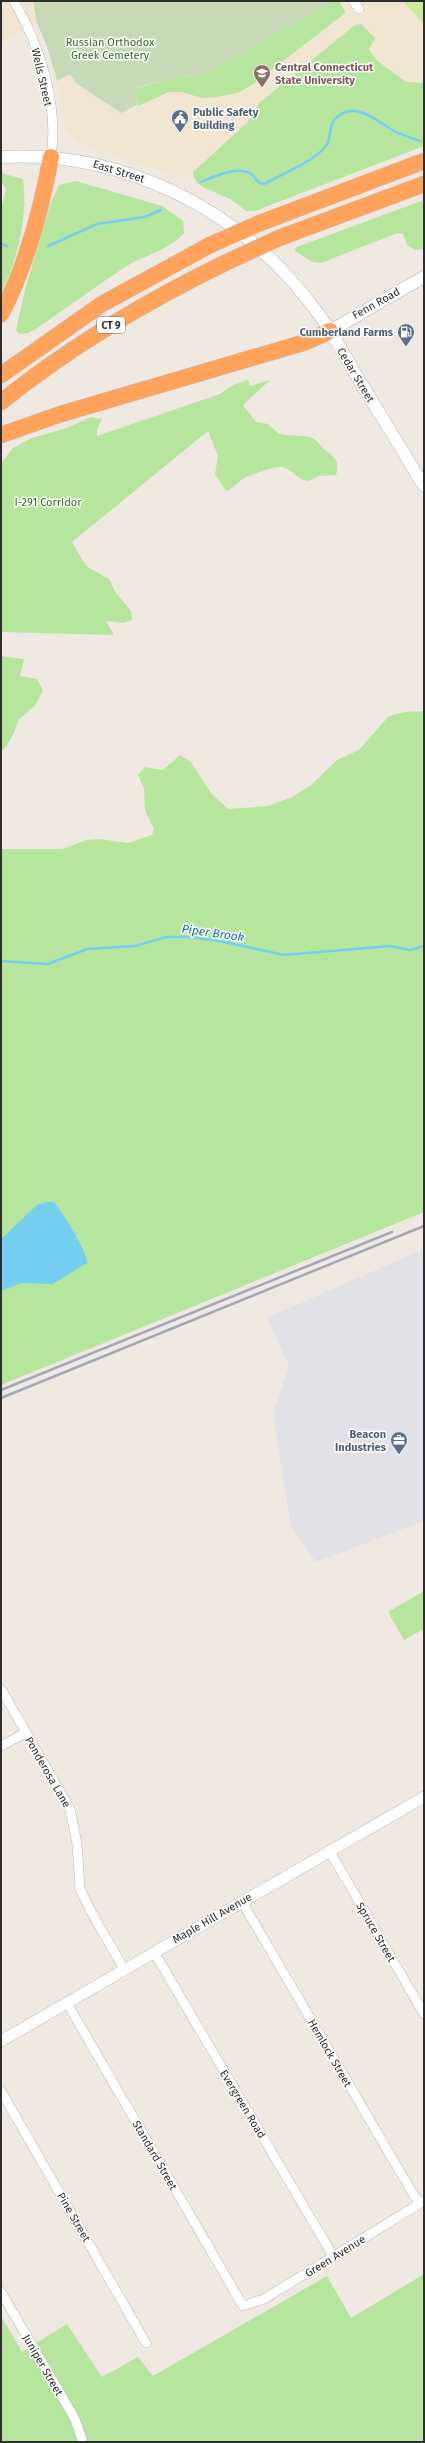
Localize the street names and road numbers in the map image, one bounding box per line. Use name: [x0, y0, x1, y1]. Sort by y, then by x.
street label: Wells Street: [29, 47, 55, 107]
street label: East Street: [91, 157, 146, 186]
street label: Fenn Road: [350, 285, 402, 322]
road number: CT 9: [97, 317, 125, 333]
street label: Cedar Street: [334, 346, 377, 405]
street label: Ponderosa Lane: [22, 1735, 73, 1810]
street label: Maple Hill Avenue: [170, 1890, 254, 1946]
street label: Spruce Street: [353, 1900, 398, 1965]
street label: Hemlock Street: [305, 2017, 354, 2089]
street label: Evergreen Road: [217, 2068, 268, 2141]
street label: Standard Street: [129, 2118, 180, 2192]
street label: Pine Street: [54, 2190, 93, 2244]
street label: Green Avenue: [303, 2233, 368, 2280]
street label: Juniper Street: [20, 2332, 65, 2398]

